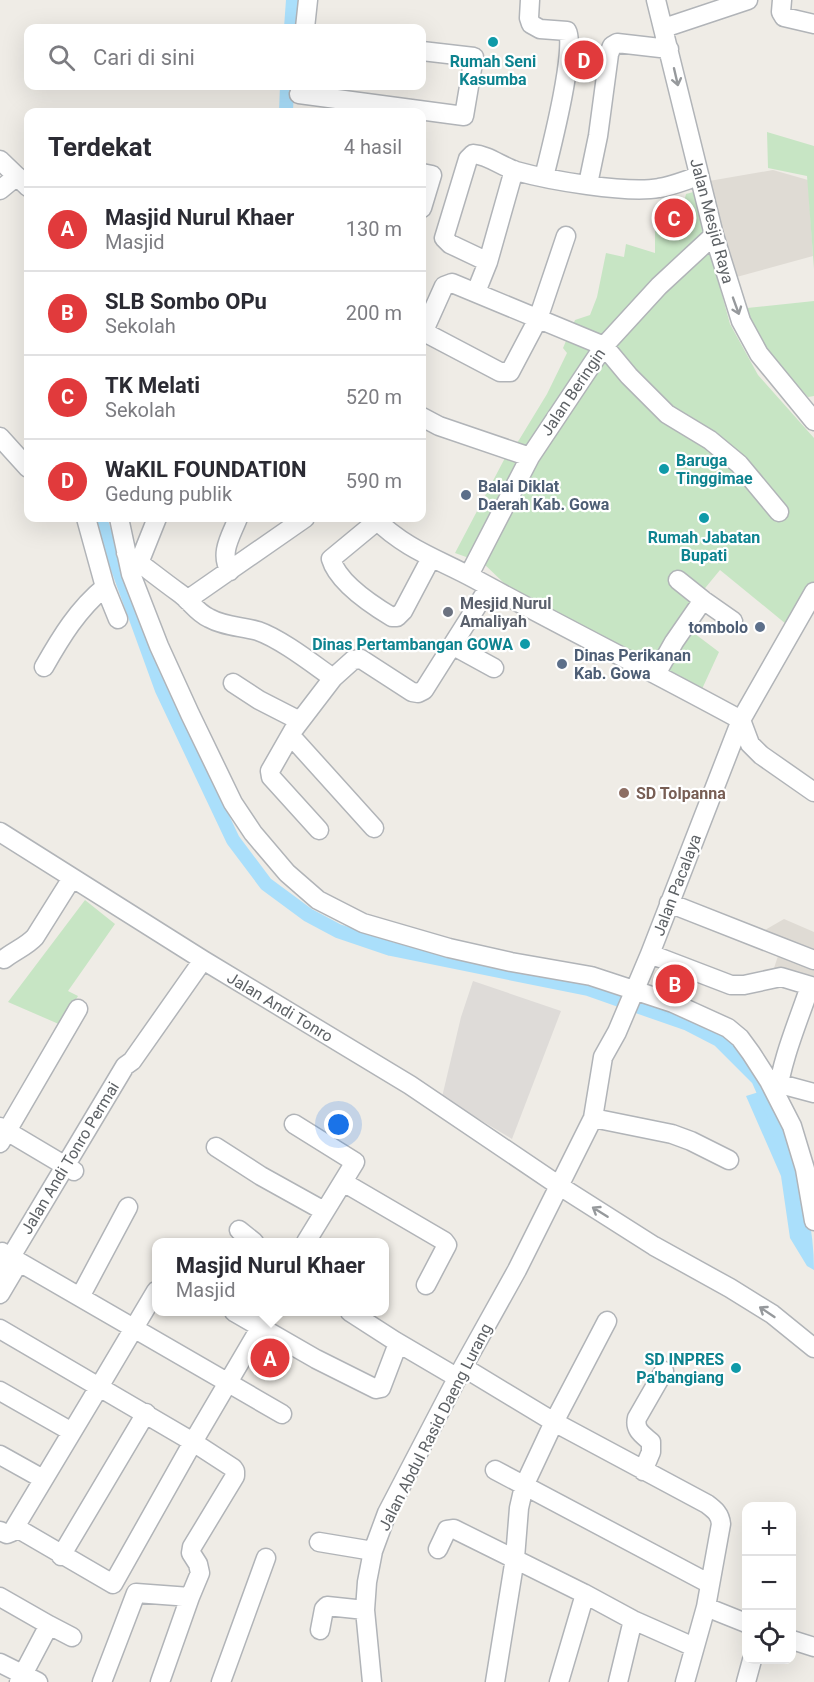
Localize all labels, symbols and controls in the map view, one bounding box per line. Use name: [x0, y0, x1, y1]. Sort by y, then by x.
search box: [24, 24, 426, 90]
marker: Rumah Seni Kasumba: [486, 35, 500, 49]
pin: D: [564, 38, 604, 82]
icon: search: [45, 41, 78, 74]
text: Cari di sini: [93, 45, 195, 70]
place label: Rumah Seni Kasumba: [450, 52, 536, 89]
one-way arrow: [671, 67, 682, 86]
text: Terdekat: [48, 132, 152, 162]
text: 4 hasil: [344, 135, 402, 159]
street label: Jalan Mesjid Raya: [686, 156, 738, 286]
pin: C: [654, 196, 694, 240]
text: Masjid Nurul Khaer: [105, 205, 294, 230]
text: A: [61, 217, 74, 241]
text: 130 m: [346, 217, 402, 241]
text: Masjid: [105, 230, 165, 254]
text: SLB Sombo OPu: [105, 289, 267, 314]
one-way arrow: [731, 296, 742, 315]
text: B: [61, 301, 74, 325]
text: 200 m: [346, 301, 402, 325]
text: Sekolah: [105, 314, 176, 338]
street label: Jalan Beringin: [537, 345, 609, 439]
text: TK Melati: [105, 373, 200, 398]
text: C: [61, 385, 74, 409]
text: 520 m: [346, 385, 402, 409]
text: Sekolah: [105, 398, 176, 422]
place label: Baruga Tinggimae: [676, 451, 753, 488]
text: WaKIL FOUNDATI0N: [105, 457, 306, 482]
marker: Baruga Tinggimae: [657, 462, 671, 476]
text: D: [61, 469, 74, 493]
text: 590 m: [346, 469, 402, 493]
place label: Balai Diklat Daerah Kab. Gowa: [478, 477, 610, 514]
text: Gedung publik: [105, 482, 232, 506]
marker: Balai Diklat Daerah Kab. Gowa: [459, 488, 473, 502]
marker: Rumah Jabatan Bupati: [697, 511, 711, 525]
place label: Rumah Jabatan Bupati: [648, 528, 760, 565]
place label: Mesjid Nurul Amaliyah: [460, 594, 552, 631]
marker: Mesjid Nurul Amaliyah: [441, 605, 455, 619]
place label: tombolo: [689, 618, 748, 637]
marker: tombolo: [753, 620, 767, 634]
place label: Dinas Pertambangan GOWA: [312, 635, 513, 654]
marker: Dinas Pertambangan GOWA: [518, 637, 532, 651]
place label: Dinas Perikanan Kab. Gowa: [574, 646, 691, 683]
marker: Dinas Perikanan Kab. Gowa: [555, 657, 569, 671]
place label: SD Tolpanna: [636, 784, 726, 803]
marker: SD Tolpanna: [617, 786, 631, 800]
street label: Jalan Pacalaya: [649, 831, 705, 939]
pin: B: [656, 962, 694, 1006]
street label: Jalan Andi Tonro: [224, 968, 336, 1046]
street label: Jalan Andi Tonro Permai: [17, 1078, 123, 1238]
your location: [324, 1110, 353, 1139]
one-way arrow: [592, 1206, 609, 1218]
popup: [152, 1238, 389, 1316]
text: Masjid Nurul Khaer: [176, 1253, 365, 1278]
text: Masjid: [176, 1278, 235, 1302]
one-way arrow: [760, 1306, 776, 1318]
street label: Jalan Abdul Rasid Daeng Lurang: [374, 1320, 496, 1534]
pin: A: [250, 1336, 290, 1380]
place label: SD INPRES Pa'bangiang: [636, 1350, 724, 1387]
marker: SD INPRES Pa'bangiang: [729, 1361, 743, 1375]
map controls: [742, 1502, 796, 1664]
button: +: [742, 1502, 796, 1556]
button: −: [742, 1556, 796, 1610]
button: locate: [742, 1610, 796, 1664]

